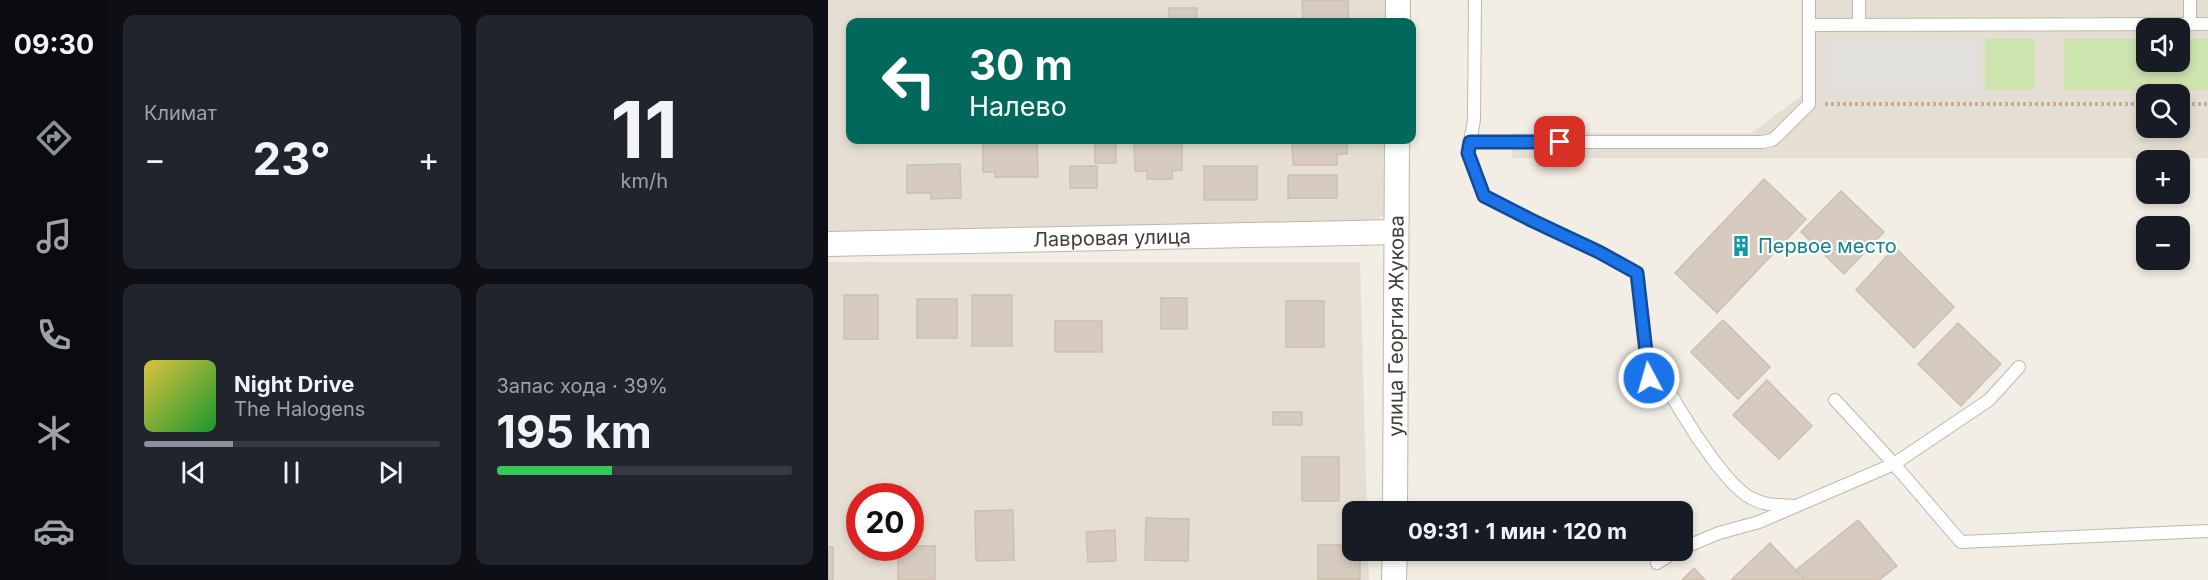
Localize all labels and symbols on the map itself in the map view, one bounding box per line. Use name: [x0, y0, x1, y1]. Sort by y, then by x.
pin: [1534, 116, 1585, 167]
street label: улица Георгия Жукова: [1383, 215, 1409, 437]
street label: Лавровая улица: [1033, 224, 1191, 252]
building icon: Первое место: [1729, 234, 1753, 258]
place label: Первое место: [1758, 234, 1897, 258]
position arrow: [1617, 346, 1681, 410]
speed limit sign: 20: [846, 483, 924, 561]

